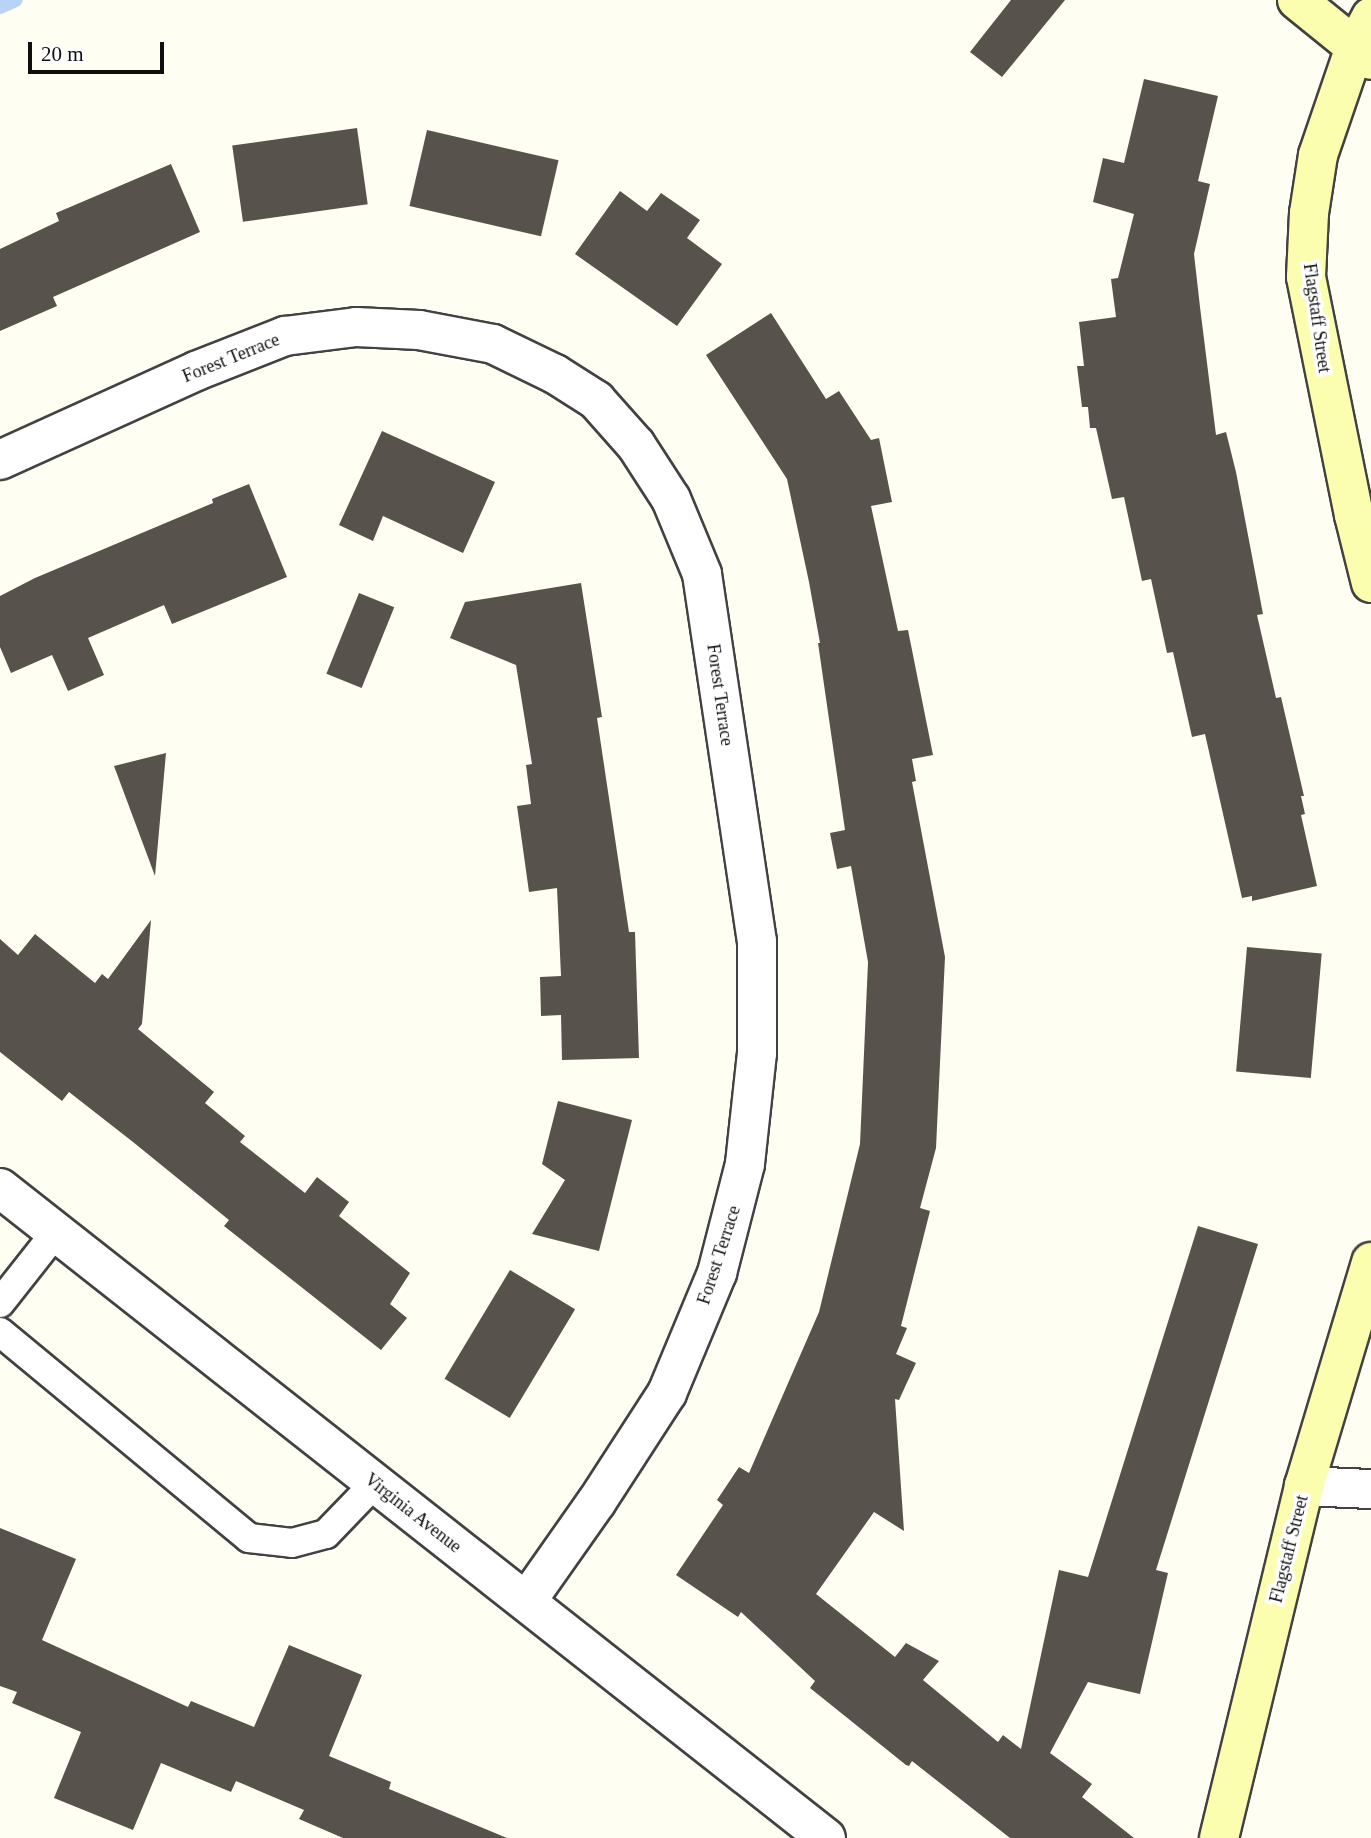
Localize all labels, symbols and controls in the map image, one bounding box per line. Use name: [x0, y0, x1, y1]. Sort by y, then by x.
scale bar: [32, 28, 168, 72]
text: 20 m: [41, 42, 84, 66]
street label: Flagstaff Street: [1299, 262, 1335, 374]
street label: Forest Terrace: [179, 329, 283, 387]
street label: Forest Terrace: [702, 642, 738, 748]
street label: Forest Terrace: [693, 1203, 745, 1307]
street label: Virginia Avenue: [360, 1468, 466, 1558]
street label: Flagstaff Street: [1265, 1493, 1313, 1605]

